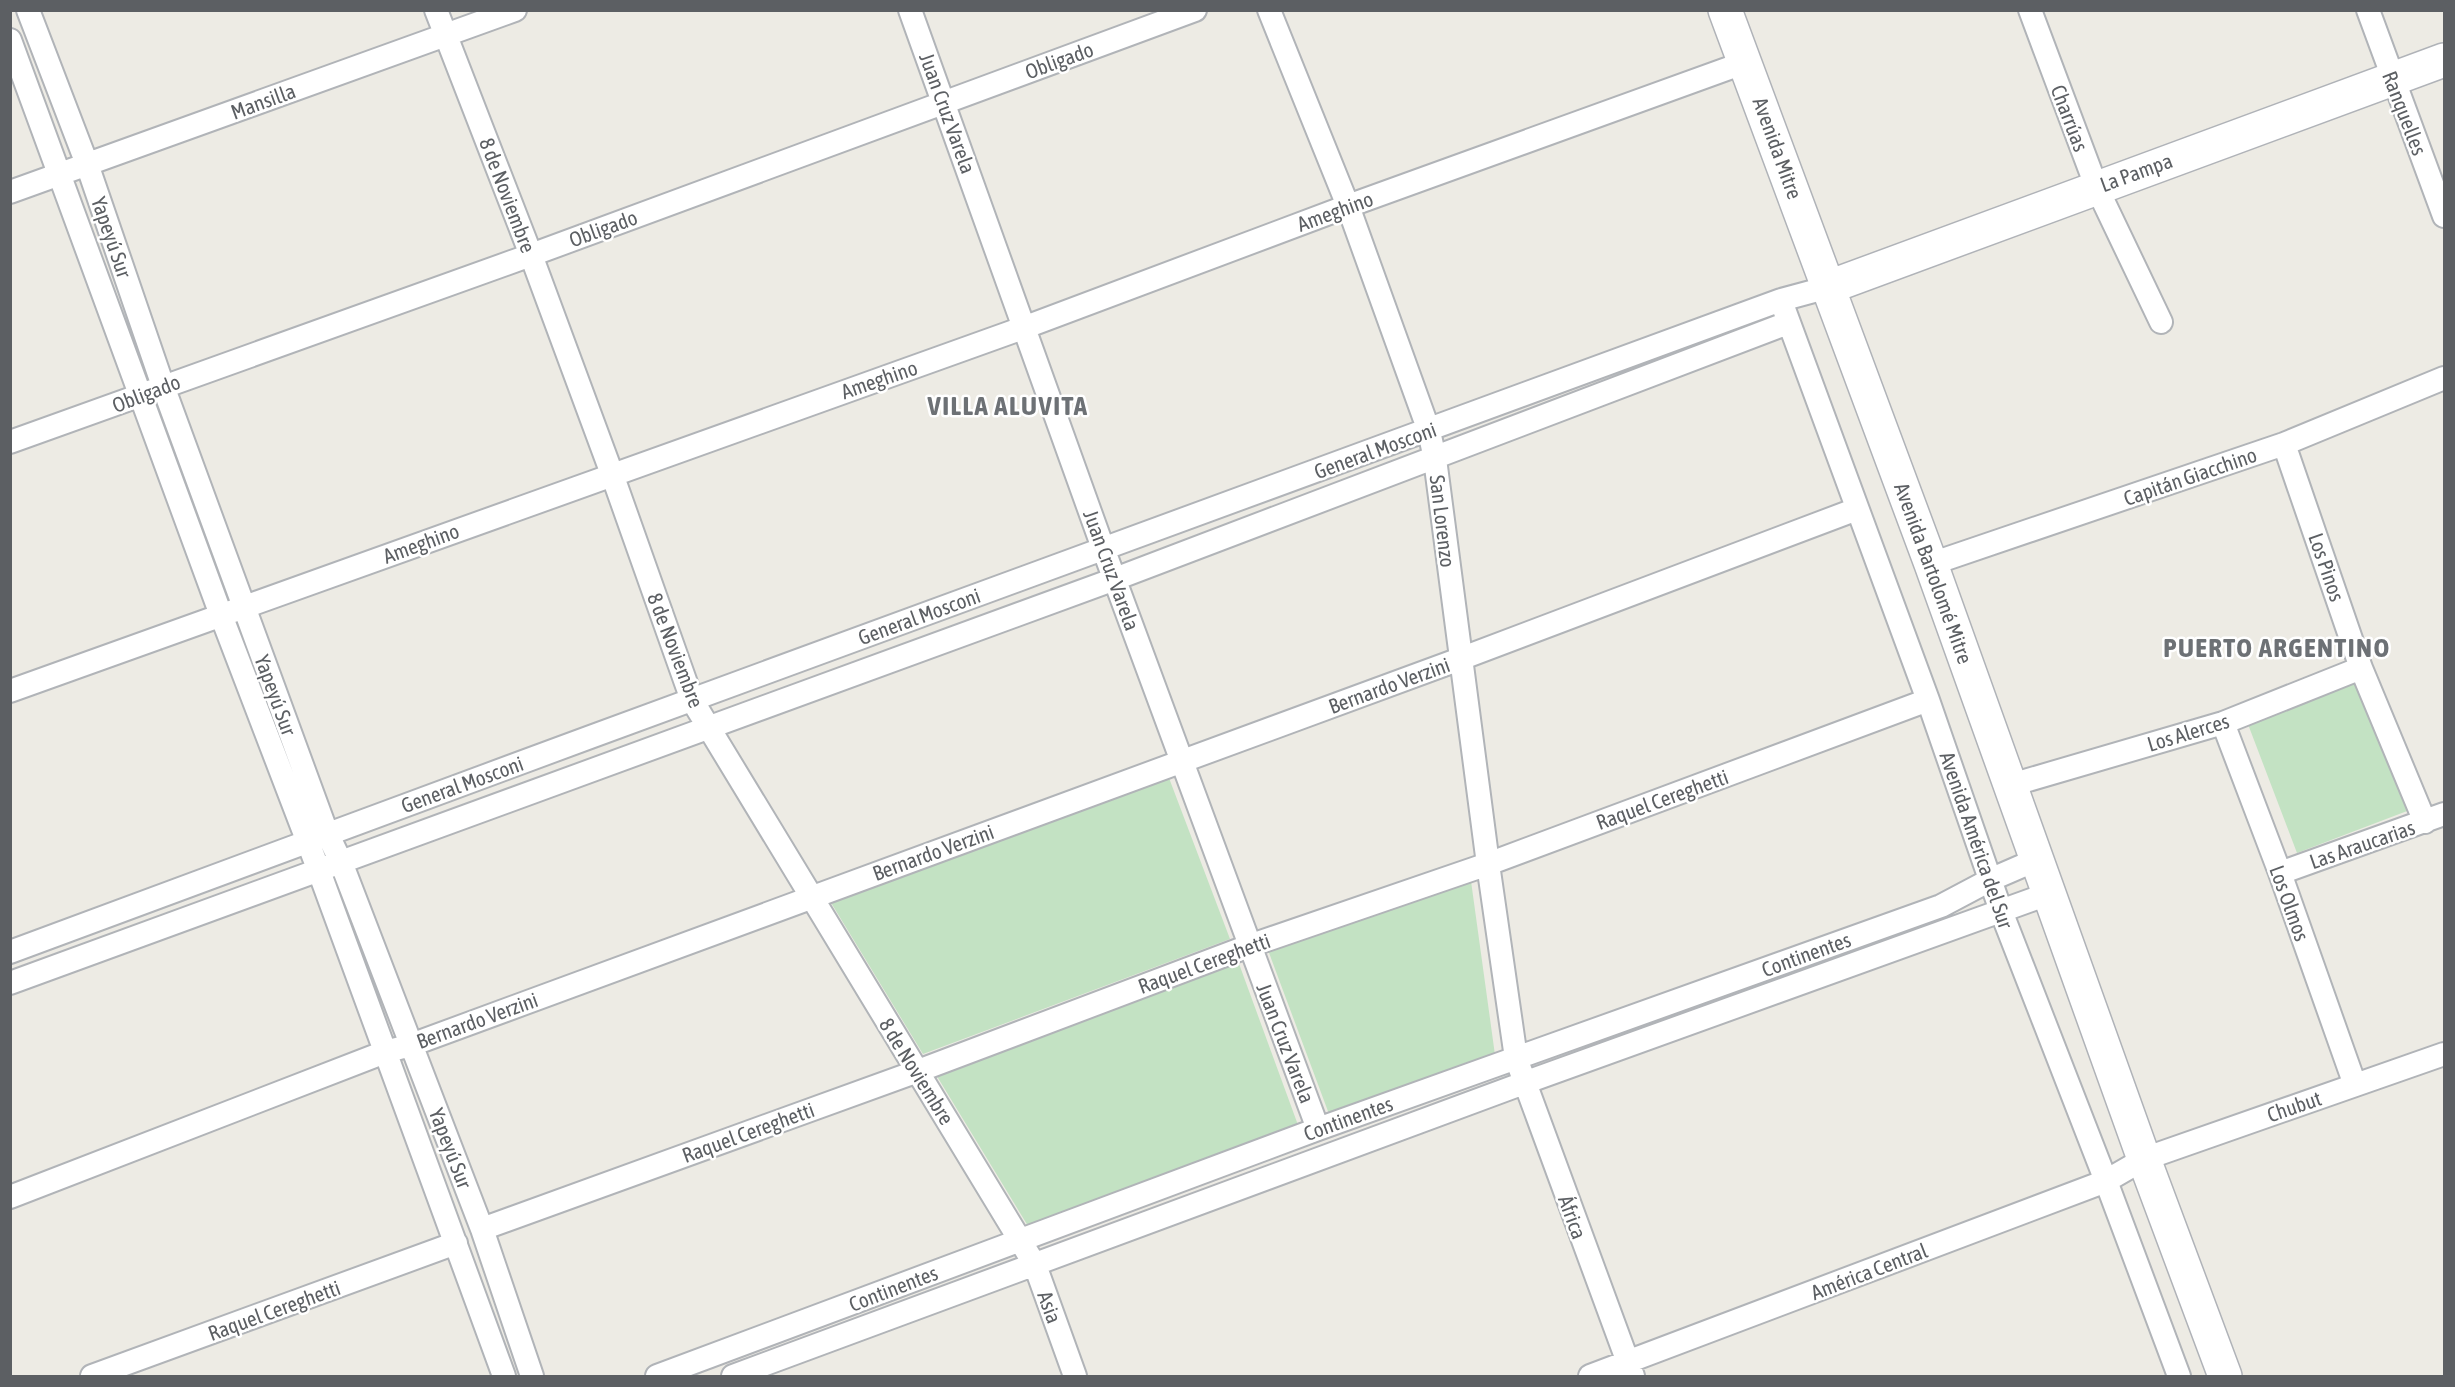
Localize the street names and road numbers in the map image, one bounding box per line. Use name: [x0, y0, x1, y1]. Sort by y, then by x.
street label: Obligado: [1022, 37, 1096, 83]
street label: Juan Cruz Varela: [915, 50, 981, 176]
street label: Ranquelles: [2378, 68, 2432, 158]
street label: Mansilla: [227, 78, 299, 124]
street label: Charrúas: [2046, 81, 2094, 155]
street label: Avenida Mitre: [1749, 94, 1807, 202]
street label: 8 de Noviembre: [475, 134, 541, 256]
street label: La Pampa: [2097, 148, 2175, 196]
street label: Ameghino: [1294, 186, 1376, 236]
street label: Yapeyú Sur: [87, 193, 137, 281]
street label: Obligado: [566, 205, 640, 251]
street label: Ameghino: [838, 355, 920, 403]
street label: Obligado: [109, 369, 183, 417]
street label: General Mosconi: [1311, 417, 1439, 483]
street label: Capitán Giacchino: [2120, 442, 2260, 510]
street label: San Lorenzo: [1425, 473, 1461, 569]
street label: Avenida Bartolomé Mitre: [1890, 479, 1978, 667]
street label: Juan Cruz Varela: [1079, 507, 1145, 633]
street label: Ameghino: [380, 518, 462, 568]
street label: Los Pinos: [2304, 530, 2350, 604]
street label: General Mosconi: [855, 583, 983, 649]
street label: 8 de Noviembre: [643, 589, 709, 711]
street label: Yapeyú Sur: [250, 651, 302, 739]
street label: Bernardo Verzini: [1325, 652, 1453, 718]
street label: Los Alerces: [2144, 708, 2232, 756]
street label: Avenida América del Sur: [1935, 748, 2019, 932]
street label: General Mosconi: [398, 751, 526, 817]
street label: Raquel Cereghetti: [1593, 764, 1731, 834]
street label: Las Araucarias: [2306, 815, 2418, 873]
street label: Bernardo Verzini: [869, 819, 997, 885]
street label: Los Olmos: [2265, 862, 2315, 944]
street label: Continentes: [1758, 927, 1854, 981]
street label: Raquel Cereghetti: [1135, 928, 1273, 998]
street label: Juan Cruz Varela: [1252, 980, 1320, 1106]
street label: Bernardo Verzini: [413, 987, 541, 1053]
street label: 8 de Noviembre: [875, 1013, 959, 1129]
street label: Chubut: [2264, 1086, 2324, 1126]
street label: Continentes: [1300, 1091, 1396, 1145]
street label: Raquel Cereghetti: [679, 1097, 817, 1167]
street label: Yapeyú Sur: [425, 1105, 478, 1192]
street label: África: [1554, 1192, 1592, 1242]
street label: América Central: [1807, 1238, 1931, 1304]
street label: Continentes: [845, 1260, 941, 1316]
street label: Raquel Cereghetti: [205, 1275, 343, 1345]
street label: Asia: [1033, 1288, 1067, 1326]

